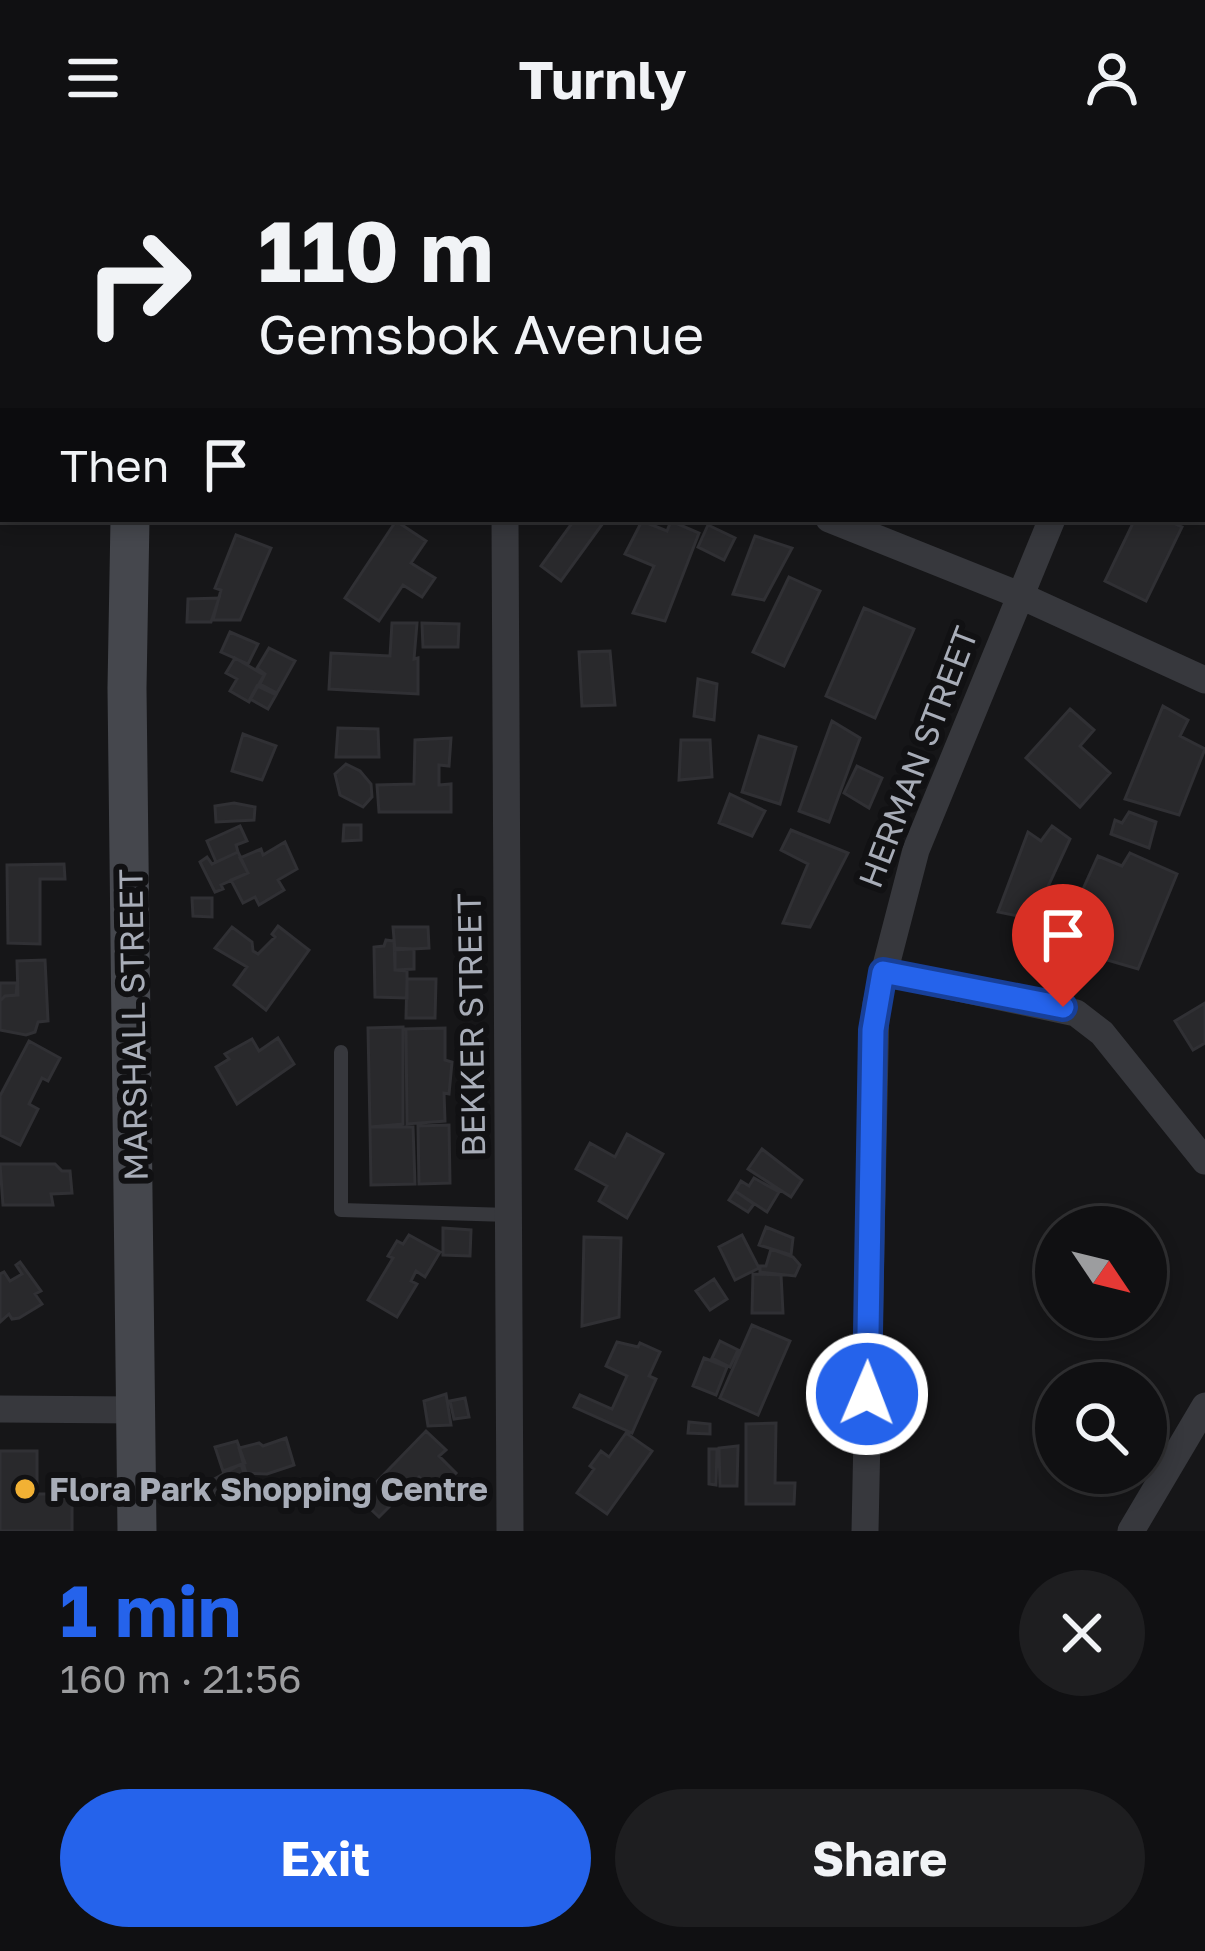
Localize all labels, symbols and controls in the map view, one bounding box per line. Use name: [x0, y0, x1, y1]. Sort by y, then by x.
icon: menu: [60, 45, 126, 111]
icon: person: [1079, 45, 1145, 111]
text: Turnly: [518, 46, 687, 111]
text: 110 m: [258, 200, 494, 300]
icon: right: [60, 204, 216, 360]
text: Gemsbok Avenue: [258, 301, 704, 366]
icon: arrive: [193, 432, 259, 498]
text: Then: [60, 438, 169, 492]
street label: HERMAN STREET: [850, 621, 985, 893]
street label: MARSHALL STREET: [110, 869, 155, 1181]
pin: [1012, 884, 1114, 1007]
street label: BEKKER STREET: [449, 893, 492, 1157]
icon: arrive: [1030, 902, 1096, 968]
north arrow: [1035, 1206, 1167, 1338]
map controls: [1035, 1206, 1167, 1494]
position arrow: [804, 1331, 930, 1457]
button: search: [1035, 1362, 1167, 1494]
place label: Flora Park Shopping Centre: [49, 1469, 488, 1508]
marker: Flora Park Shopping Centre: [12, 1476, 38, 1502]
text: 1 min: [60, 1566, 241, 1653]
button: close: [1019, 1570, 1145, 1696]
text: 160 m · 21:56: [60, 1655, 302, 1702]
button: Exit: [60, 1789, 591, 1927]
button: Share: [615, 1789, 1145, 1927]

